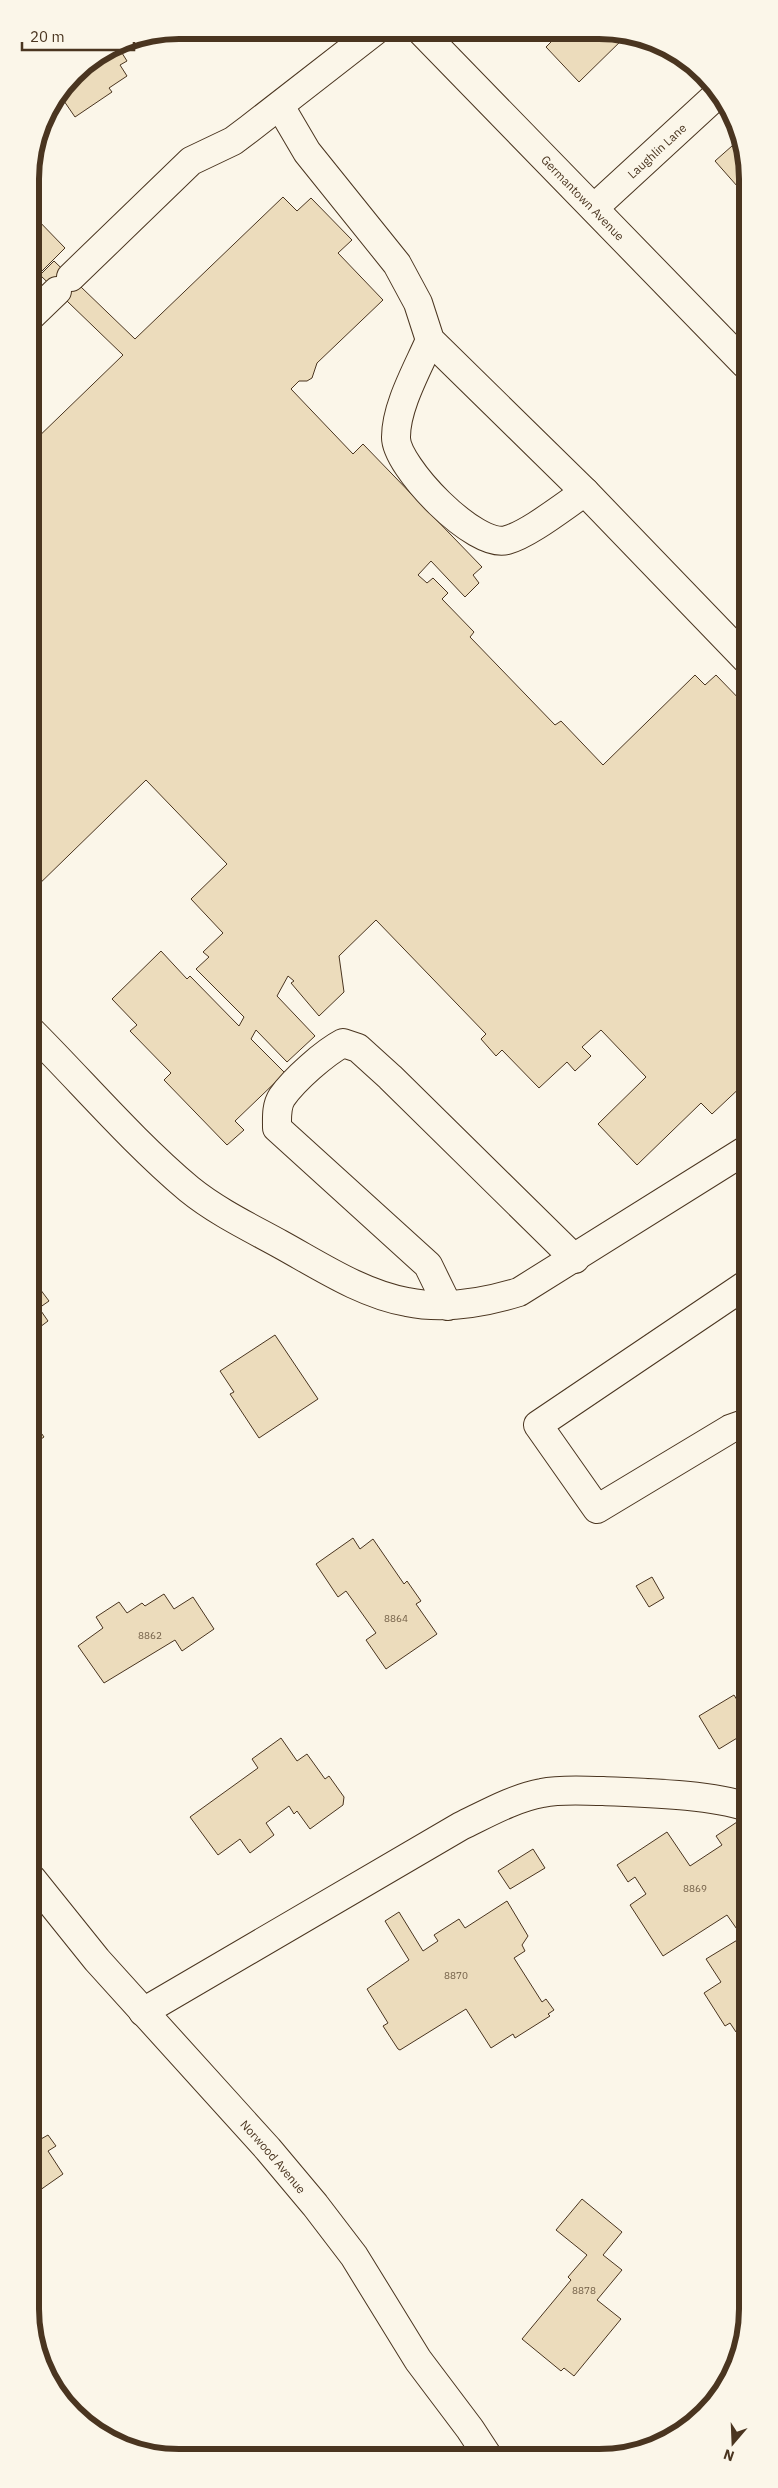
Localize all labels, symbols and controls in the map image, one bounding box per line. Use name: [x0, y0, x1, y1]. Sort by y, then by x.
scale bar: [22, 20, 135, 52]
text: 20 m: [30, 27, 65, 46]
street label: Laughlin Lane: [624, 120, 689, 181]
street label: Germantown Avenue: [538, 152, 628, 244]
house number: 8864: [384, 1612, 408, 1625]
house number: 8862: [138, 1629, 162, 1642]
house number: 8869: [683, 1882, 707, 1895]
house number: 8870: [444, 1969, 468, 1982]
street label: Norwood Avenue: [238, 2117, 310, 2197]
house number: 8878: [572, 2284, 596, 2297]
north arrow: [708, 2418, 758, 2468]
text: N: [721, 2445, 736, 2465]

